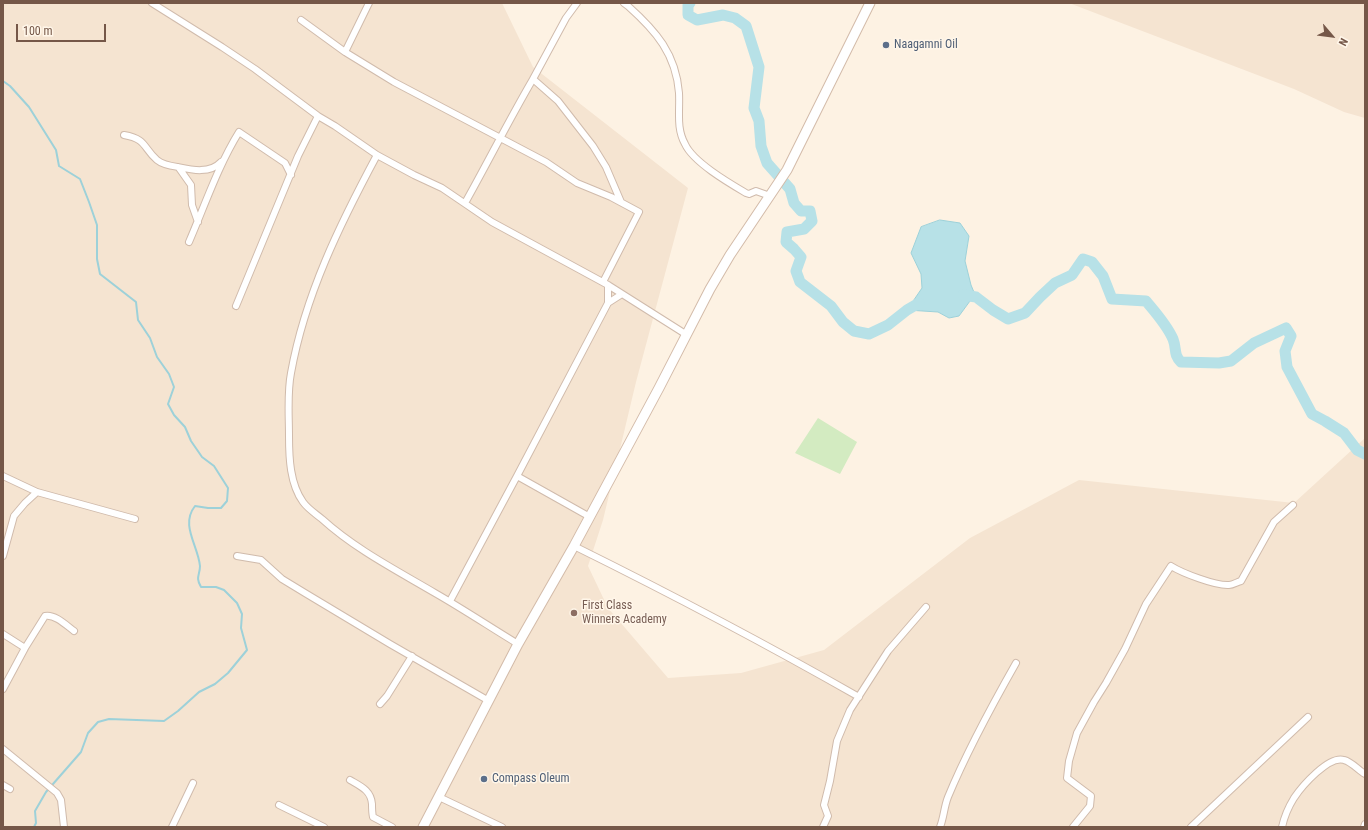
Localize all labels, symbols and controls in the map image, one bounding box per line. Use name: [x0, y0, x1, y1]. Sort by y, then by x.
scale bar: [18, 16, 108, 42]
north arrow: [1312, 16, 1352, 56]
text: 100 m: [23, 24, 53, 38]
text: N: [1336, 36, 1350, 48]
place label: Naagamni Oil: [894, 38, 958, 52]
marker: Naagamni Oil: [881, 40, 891, 50]
place label: First Class Winners Academy: [582, 599, 667, 627]
marker: First Class Winners Academy: [569, 608, 579, 618]
place label: Compass Oleum: [492, 772, 570, 786]
marker: Compass Oleum: [479, 774, 489, 784]

